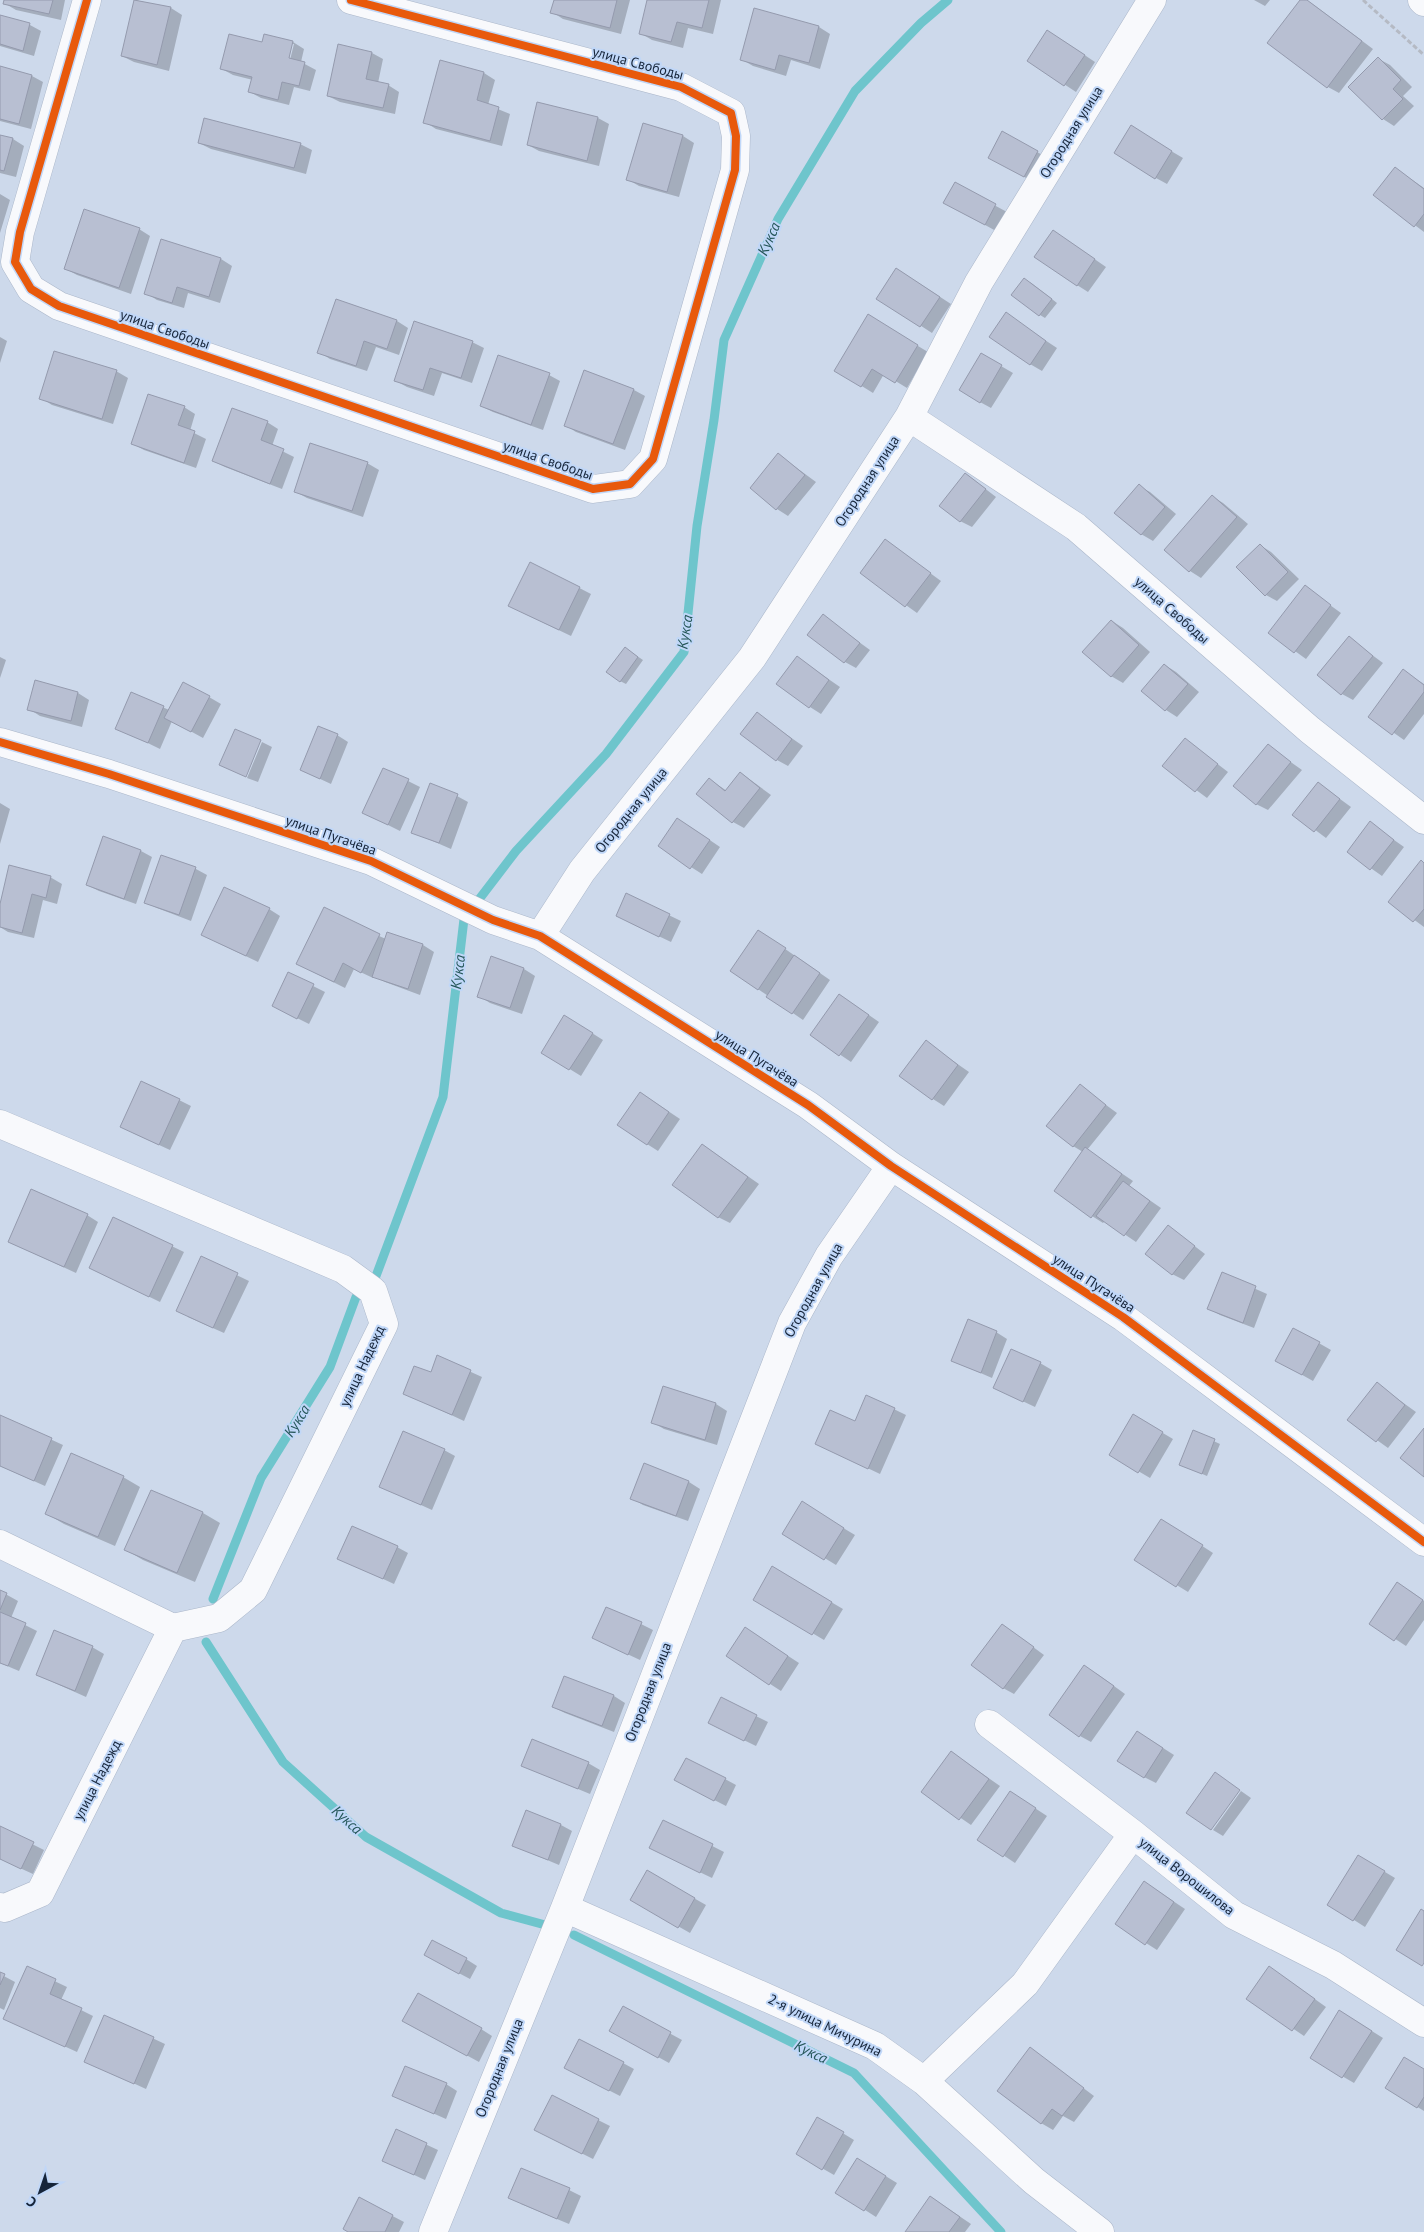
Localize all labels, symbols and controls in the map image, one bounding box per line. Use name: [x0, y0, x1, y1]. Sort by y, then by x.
street label: улица Свободы: [590, 42, 686, 84]
street label: Огородная улица: [1036, 83, 1107, 181]
water label: Кукса: [753, 219, 785, 258]
street label: улица Свободы: [118, 305, 212, 353]
street label: Огородная улица: [831, 432, 903, 530]
street label: улица Свободы: [501, 436, 595, 484]
street label: улица Свободы: [1131, 573, 1213, 647]
water label: Кукса: [672, 613, 697, 650]
street label: Огородная улица: [591, 763, 671, 857]
street label: улица Пугачёва: [283, 811, 379, 859]
water label: Кукса: [446, 953, 469, 990]
street label: улица Пугачёва: [712, 1025, 802, 1091]
street label: Огородная улица: [780, 1240, 846, 1340]
street label: улица Пугачёва: [1049, 1250, 1139, 1316]
street label: улица Надежд: [335, 1322, 389, 1409]
water label: Кукса: [279, 1401, 314, 1440]
street label: Огородная улица: [621, 1640, 675, 1744]
street label: улица Надежд: [69, 1737, 125, 1823]
water label: Кукса: [328, 1801, 367, 1839]
street label: улица Ворошилова: [1136, 1833, 1239, 1919]
street label: 2-я улица Мичурина: [765, 1990, 885, 2060]
street label: Огородная улица: [471, 2016, 527, 2120]
water label: Кукса: [792, 2035, 831, 2068]
north arrow: [15, 2167, 65, 2217]
text: С: [23, 2192, 40, 2211]

